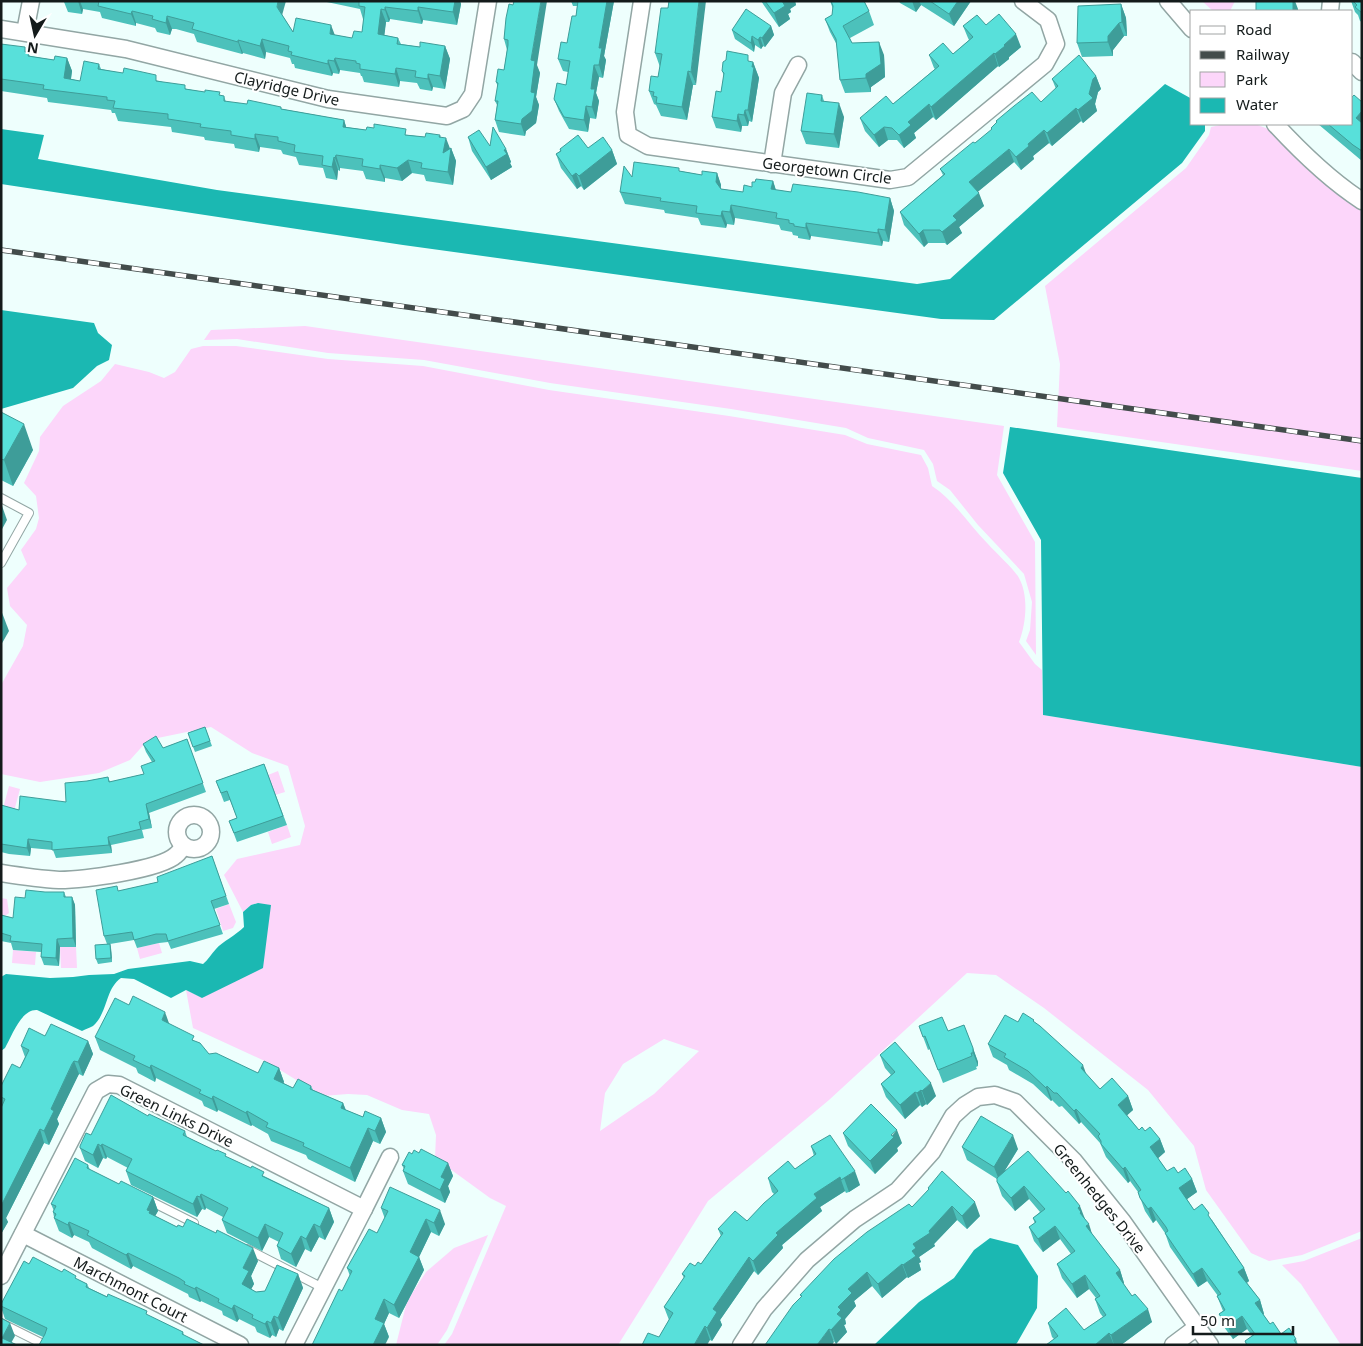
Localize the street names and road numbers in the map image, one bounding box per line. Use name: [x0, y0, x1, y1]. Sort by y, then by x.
street label: Clayridge Drive: [232, 66, 342, 110]
street label: Georgetown Circle: [761, 152, 893, 188]
street label: Green Links Drive: [117, 1079, 237, 1151]
street label: Greenhedges Drive: [1049, 1139, 1151, 1257]
street label: Marchmont Court: [71, 1252, 192, 1327]

